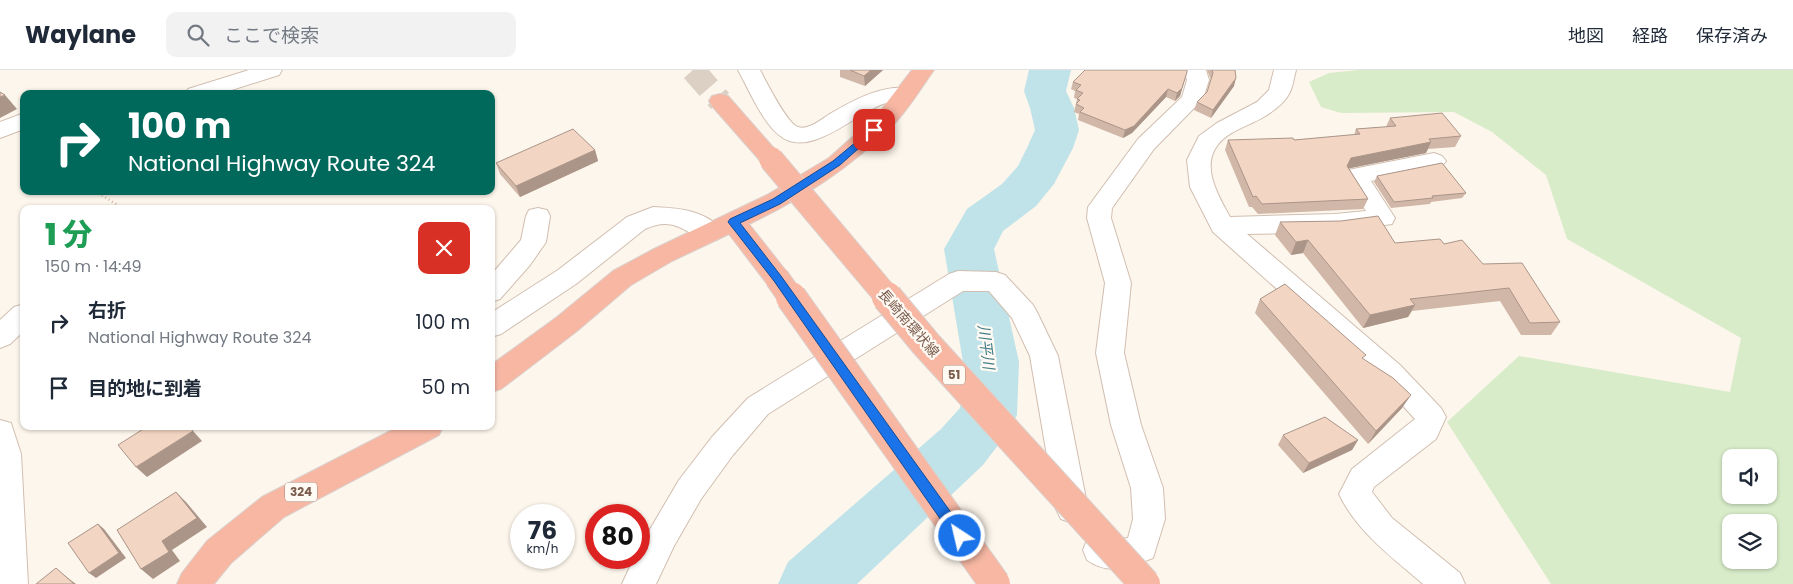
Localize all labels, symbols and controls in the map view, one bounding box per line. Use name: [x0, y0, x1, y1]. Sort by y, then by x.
search box: [166, 12, 516, 57]
text: Waylane: [25, 18, 136, 51]
icon: search: [184, 21, 212, 49]
text: ここで検索: [224, 22, 319, 49]
text: 地図: [1568, 23, 1604, 48]
text: 経路: [1632, 23, 1668, 48]
text: 保存済み: [1696, 23, 1768, 48]
text: 100 m: [128, 101, 231, 150]
pin: [853, 109, 895, 151]
icon: right: [45, 110, 110, 175]
icon: arrive: [860, 116, 888, 144]
text: National Highway Route 324: [128, 148, 435, 179]
text: 1 分: [45, 213, 92, 256]
button: close: [418, 222, 470, 274]
text: 150 m · 14:49: [45, 255, 142, 278]
street label: 長崎南環状線: [874, 285, 944, 361]
text: 右折: [88, 297, 126, 324]
icon: right: [45, 309, 73, 337]
text: 100 m: [415, 309, 470, 336]
water label: 川平川: [973, 323, 1000, 373]
text: National Highway Route 324: [88, 326, 312, 349]
road number: 51: [943, 366, 965, 384]
icon: arrive: [45, 374, 73, 402]
text: 50 m: [421, 374, 470, 401]
text: 目的地に到着: [88, 375, 202, 402]
map controls: [1722, 449, 1777, 569]
button: sound: [1722, 449, 1777, 504]
road number: 324: [285, 482, 317, 502]
speed limit sign: 80: [585, 504, 650, 569]
position arrow: [933, 509, 985, 561]
text: 76: [528, 513, 557, 548]
button: layers: [1722, 514, 1777, 569]
text: km/h: [527, 540, 558, 557]

